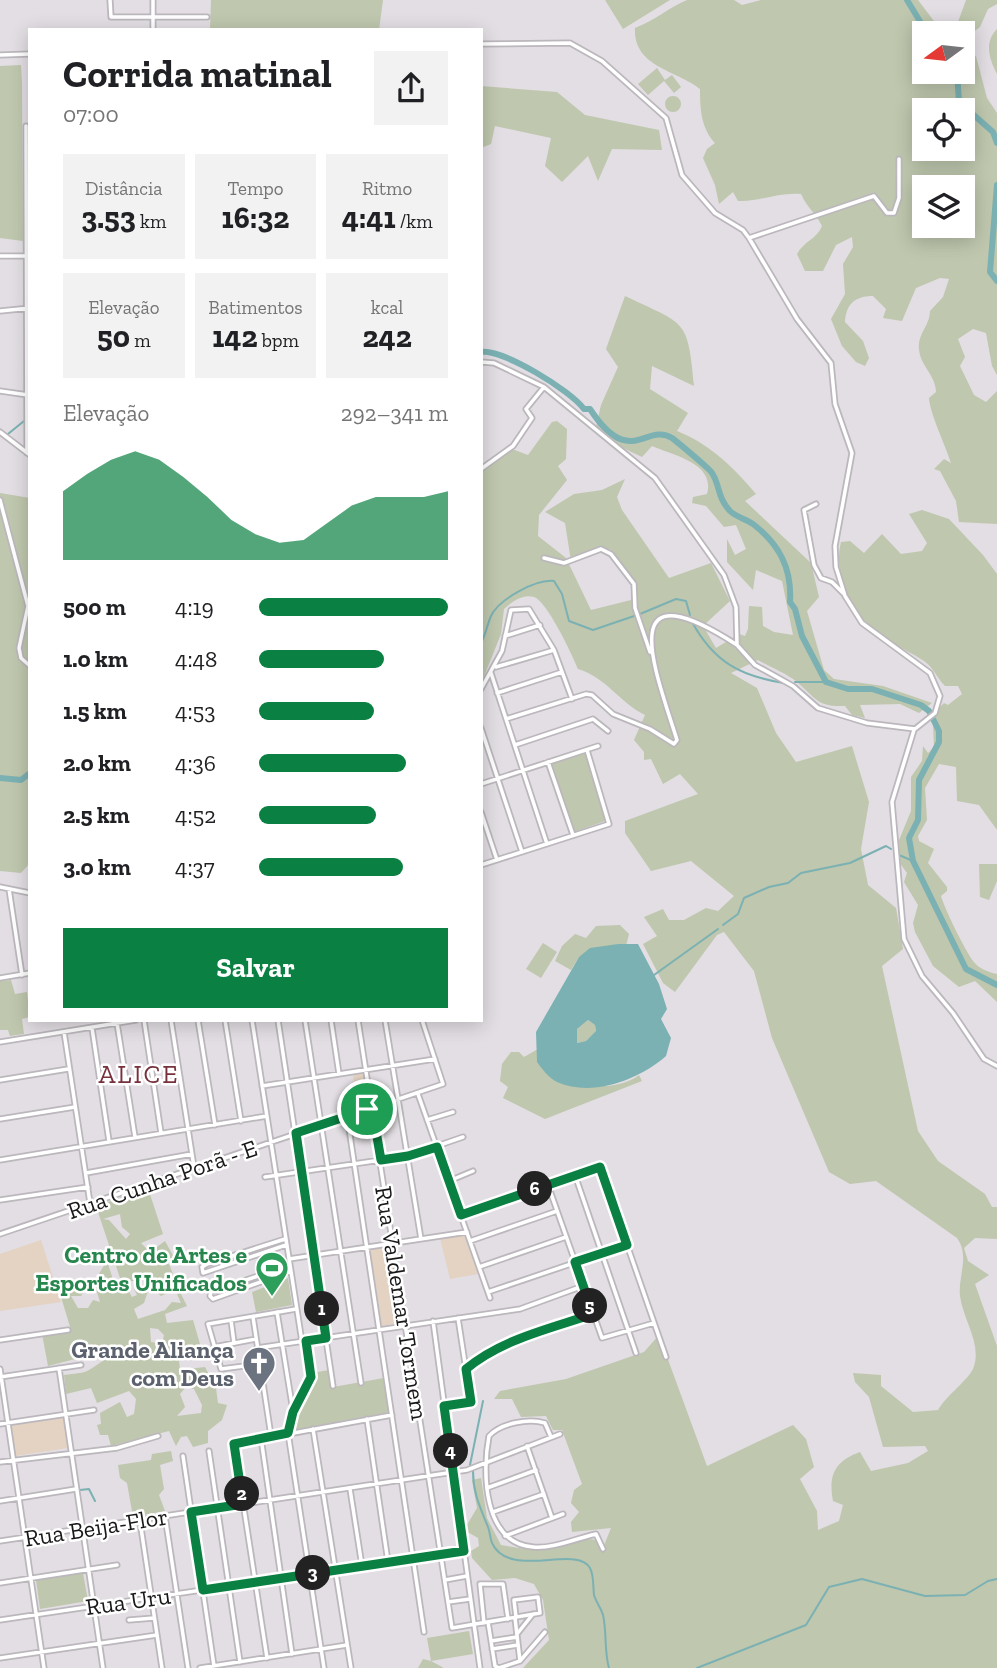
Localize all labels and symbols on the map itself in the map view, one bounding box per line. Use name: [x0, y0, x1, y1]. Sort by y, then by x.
north arrow: [912, 21, 975, 84]
district label: ALICE: [98, 1058, 180, 1090]
pin: [337, 1079, 397, 1139]
street label: Rua Cunha Porã - E: [63, 1133, 261, 1225]
pin: 6: [518, 1172, 552, 1206]
street label: Rua Valdemar Tormem: [369, 1184, 435, 1422]
place label: Centro de Artes e Esportes Unificados: [35, 1240, 247, 1297]
sports icon: Centro de Artes e Esportes Unificados: [253, 1249, 291, 1298]
pin: 5: [572, 1288, 608, 1324]
pin: 1: [304, 1292, 340, 1326]
place label: Grande Aliança com Deus: [71, 1335, 234, 1392]
church icon: Grande Aliança com Deus: [240, 1344, 278, 1393]
pin: 4: [434, 1434, 468, 1468]
pin: 2: [224, 1476, 260, 1512]
street label: Rua Beija-Flor: [22, 1501, 170, 1553]
pin: 3: [296, 1556, 330, 1590]
street label: Rua Uru: [84, 1581, 173, 1621]

